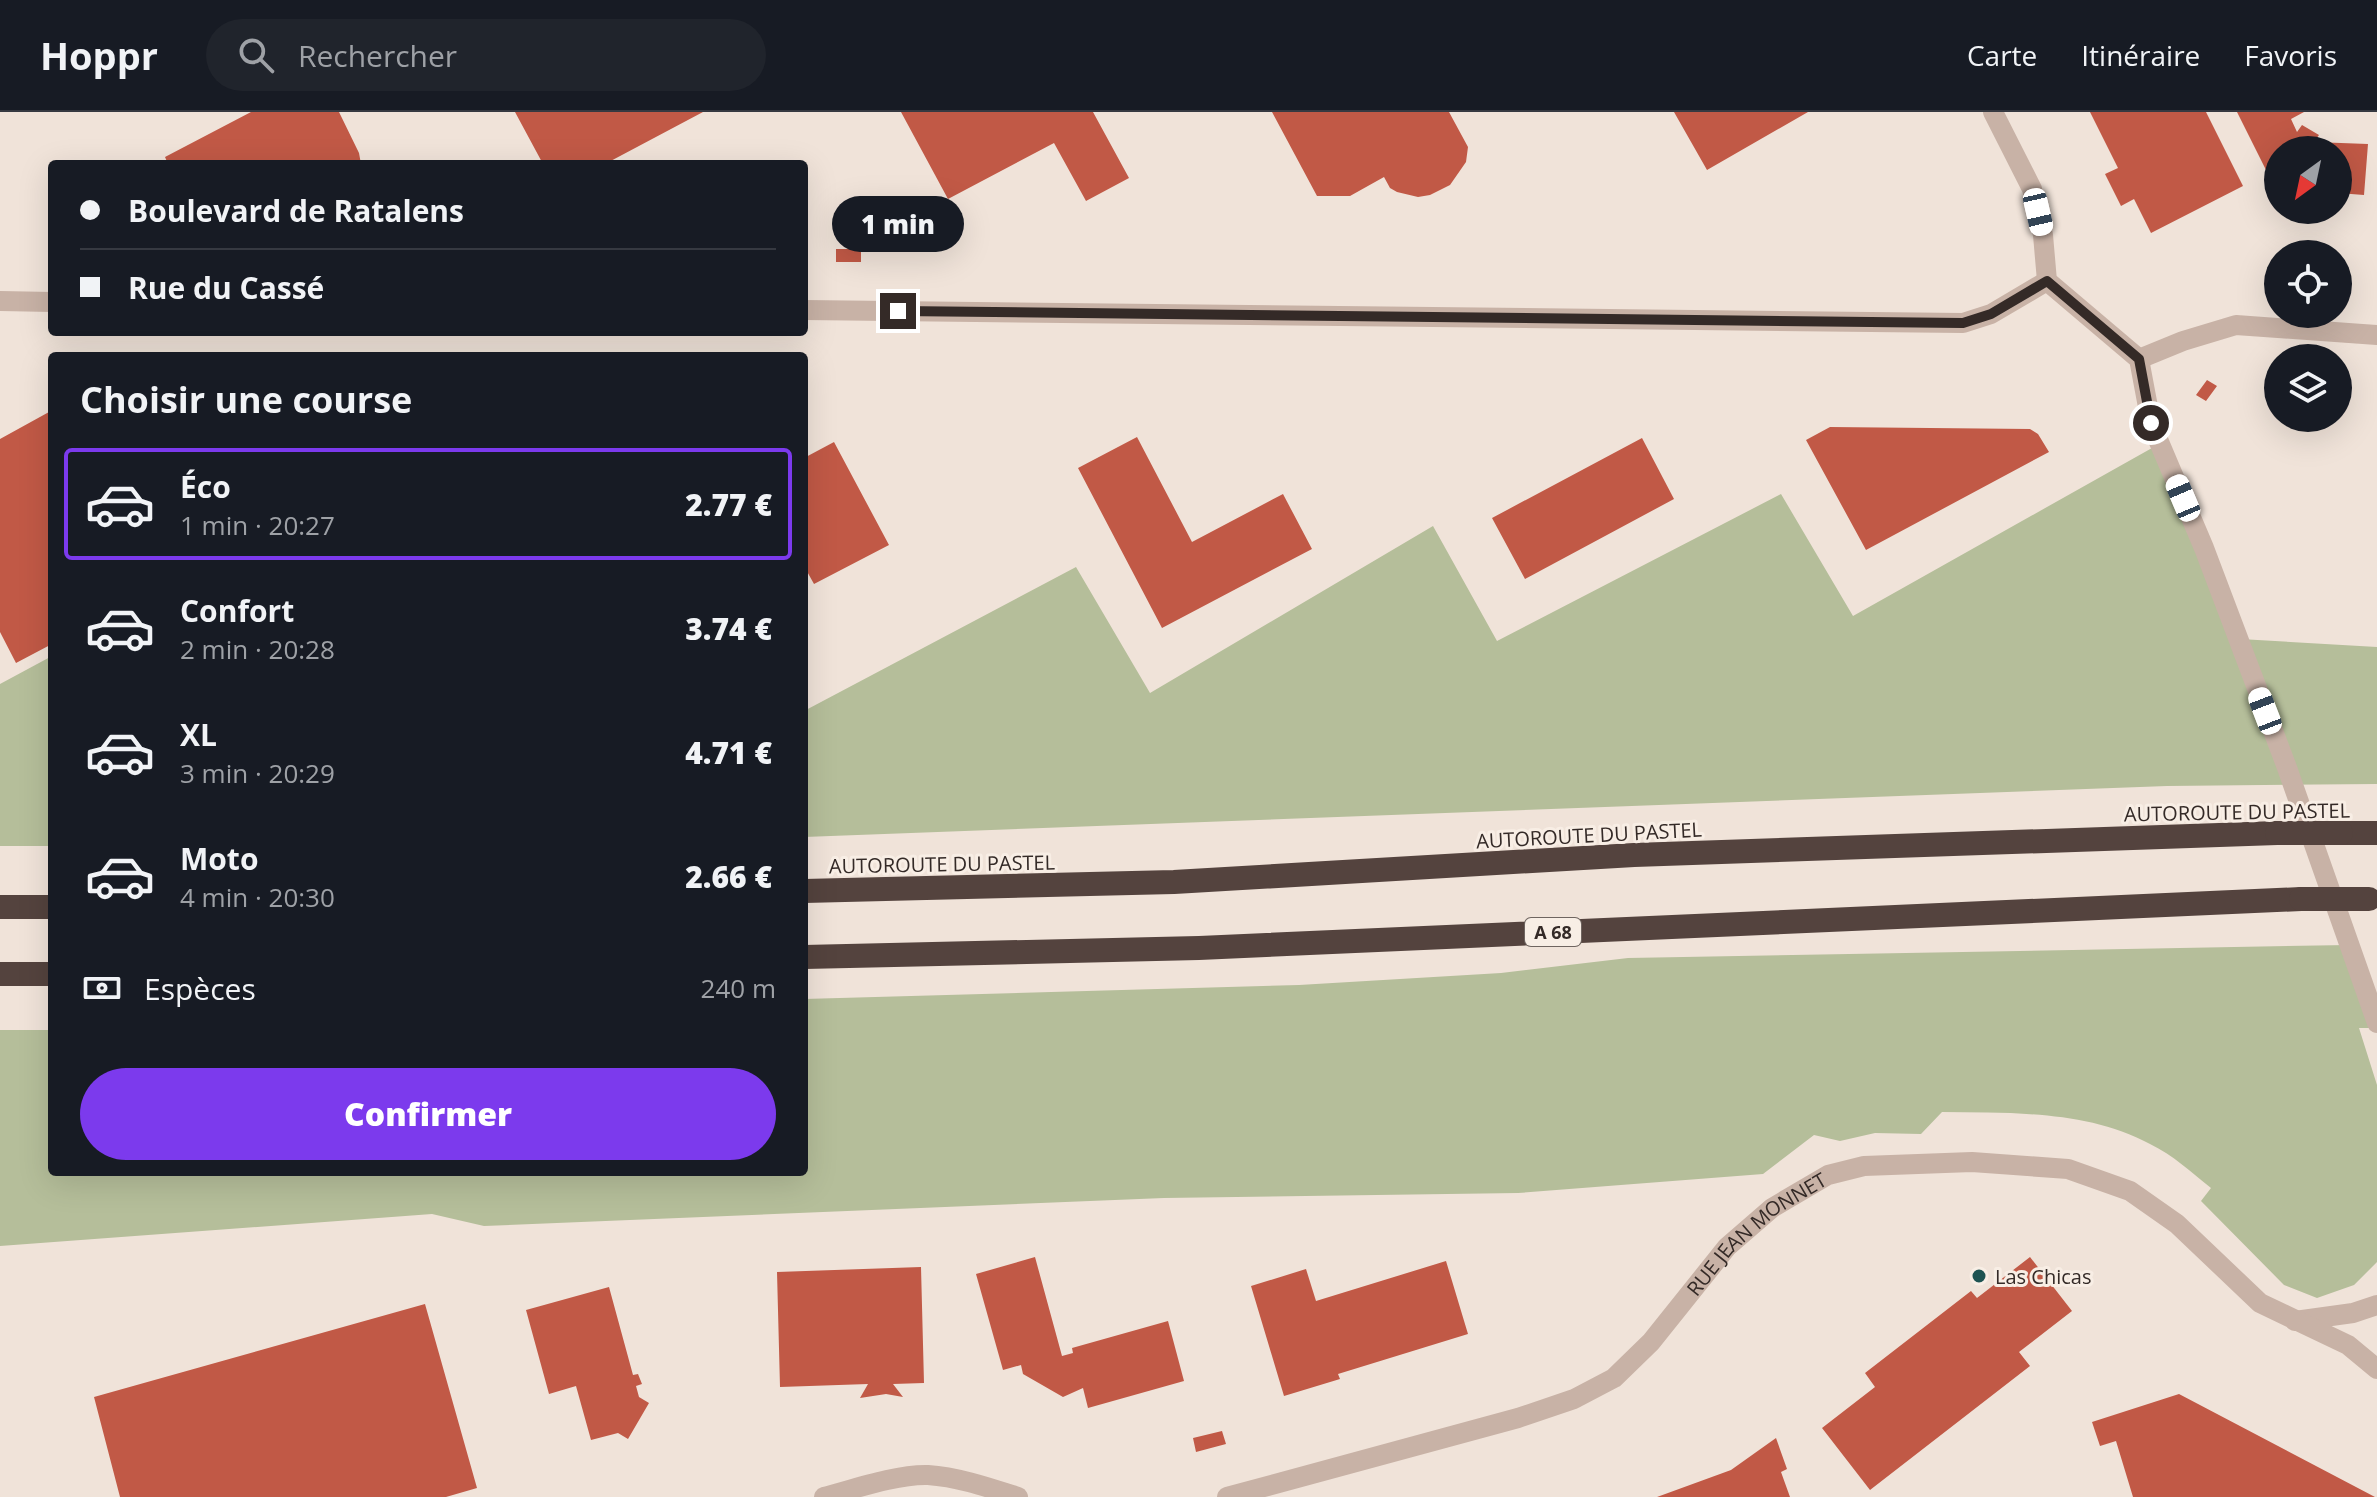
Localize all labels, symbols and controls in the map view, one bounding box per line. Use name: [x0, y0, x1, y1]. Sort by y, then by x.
search box: [206, 19, 766, 91]
text: Hoppr: [40, 29, 158, 81]
icon: search: [234, 33, 278, 77]
text: Rechercher: [298, 35, 457, 76]
text: Carte: [1967, 36, 2037, 74]
text: Itinéraire: [2081, 36, 2200, 74]
text: Favoris: [2244, 36, 2337, 74]
north arrow: [2264, 136, 2352, 224]
map controls: [2264, 136, 2352, 432]
car: [2021, 186, 2055, 238]
text: Boulevard de Ratalens: [128, 190, 464, 231]
callout: 1 min: [832, 195, 964, 251]
text: 1 min: [861, 206, 935, 242]
button: locate: [2264, 240, 2352, 328]
text: Rue du Cassé: [128, 267, 324, 308]
route end: [880, 293, 916, 329]
button: layers: [2264, 344, 2352, 432]
text: Choisir une course: [80, 375, 412, 424]
route start: [2133, 405, 2169, 441]
text: Éco: [180, 466, 231, 507]
icon: car: [84, 468, 156, 540]
car: [2163, 471, 2203, 525]
text: 2.77 €: [685, 484, 772, 525]
text: 1 min · 20:27: [180, 507, 335, 543]
text: Confort: [180, 590, 294, 631]
icon: car: [84, 592, 156, 664]
text: 3.74 €: [685, 608, 772, 649]
text: 2 min · 20:28: [180, 631, 335, 667]
car: [2245, 684, 2285, 738]
text: XL: [180, 714, 217, 755]
icon: car: [84, 716, 156, 788]
text: 4.71 €: [685, 732, 772, 773]
text: 3 min · 20:29: [180, 755, 335, 791]
street label: AUTOROUTE DU PASTEL: [2124, 797, 2350, 827]
street label: AUTOROUTE DU PASTEL: [1475, 816, 1703, 854]
text: Moto: [180, 838, 258, 879]
icon: car: [84, 840, 156, 912]
street label: AUTOROUTE DU PASTEL: [829, 849, 1055, 879]
text: 2.66 €: [685, 856, 772, 897]
text: 4 min · 20:30: [180, 879, 335, 915]
road number: A 68: [1525, 918, 1581, 946]
icon: cash: [80, 966, 124, 1010]
text: Espèces: [144, 968, 256, 1009]
text: 240 m: [701, 970, 776, 1006]
button: Confirmer: [80, 1068, 776, 1160]
street label: RUE JEAN MONNET: [1680, 1166, 1831, 1301]
place label: Las Chicas: [1995, 1263, 2091, 1290]
marker: Las Chicas: [1970, 1267, 1988, 1285]

